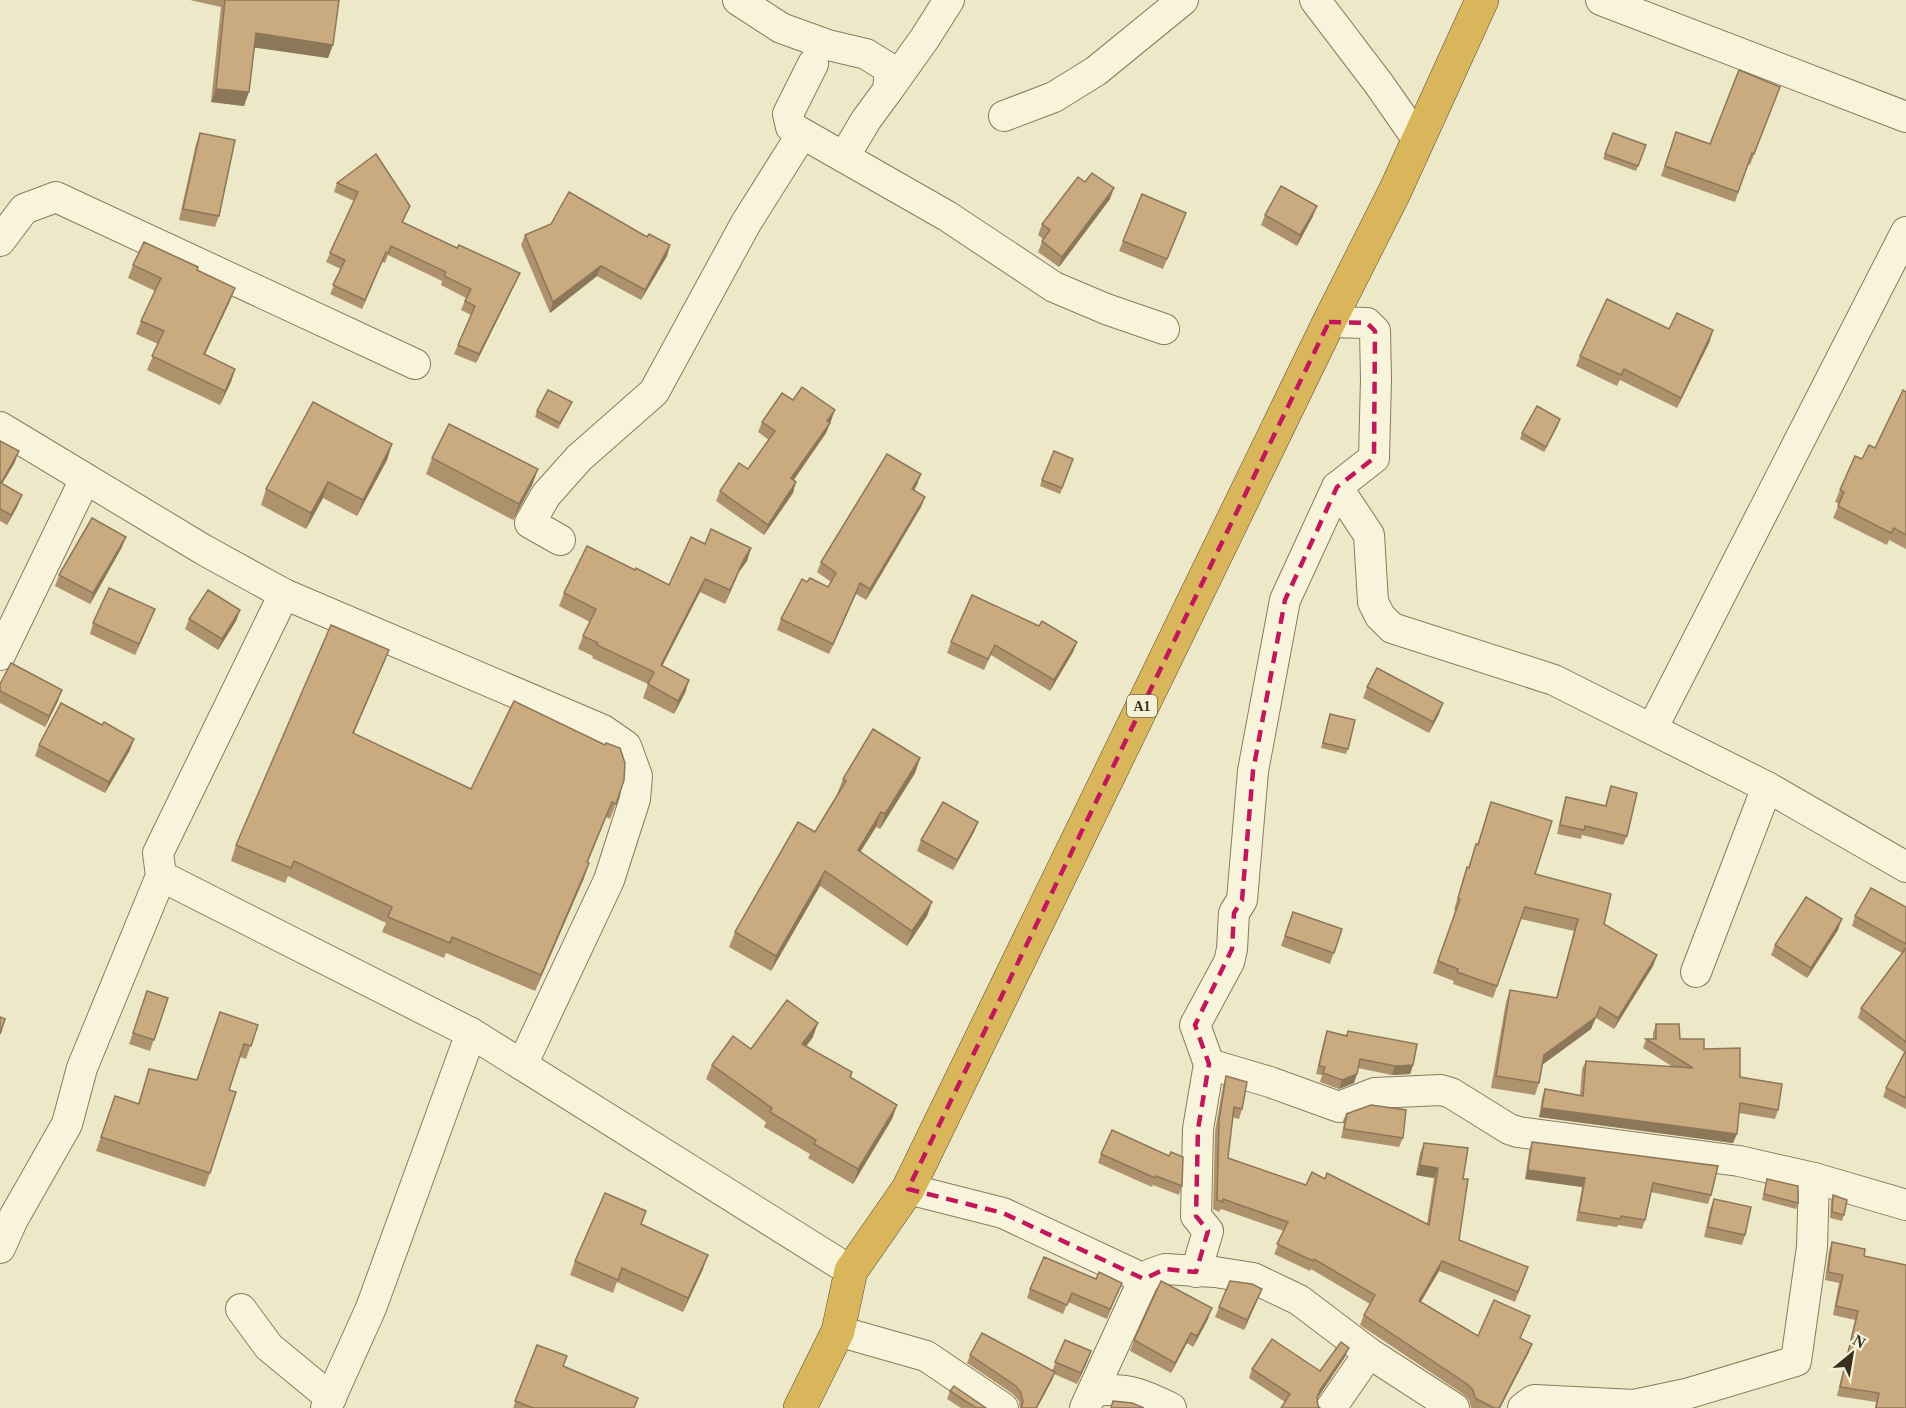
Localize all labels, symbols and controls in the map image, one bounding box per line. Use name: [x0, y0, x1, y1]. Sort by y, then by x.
road number: A1: [1127, 695, 1157, 717]
north arrow: [1822, 1324, 1882, 1384]
text: N: [1850, 1331, 1869, 1352]

